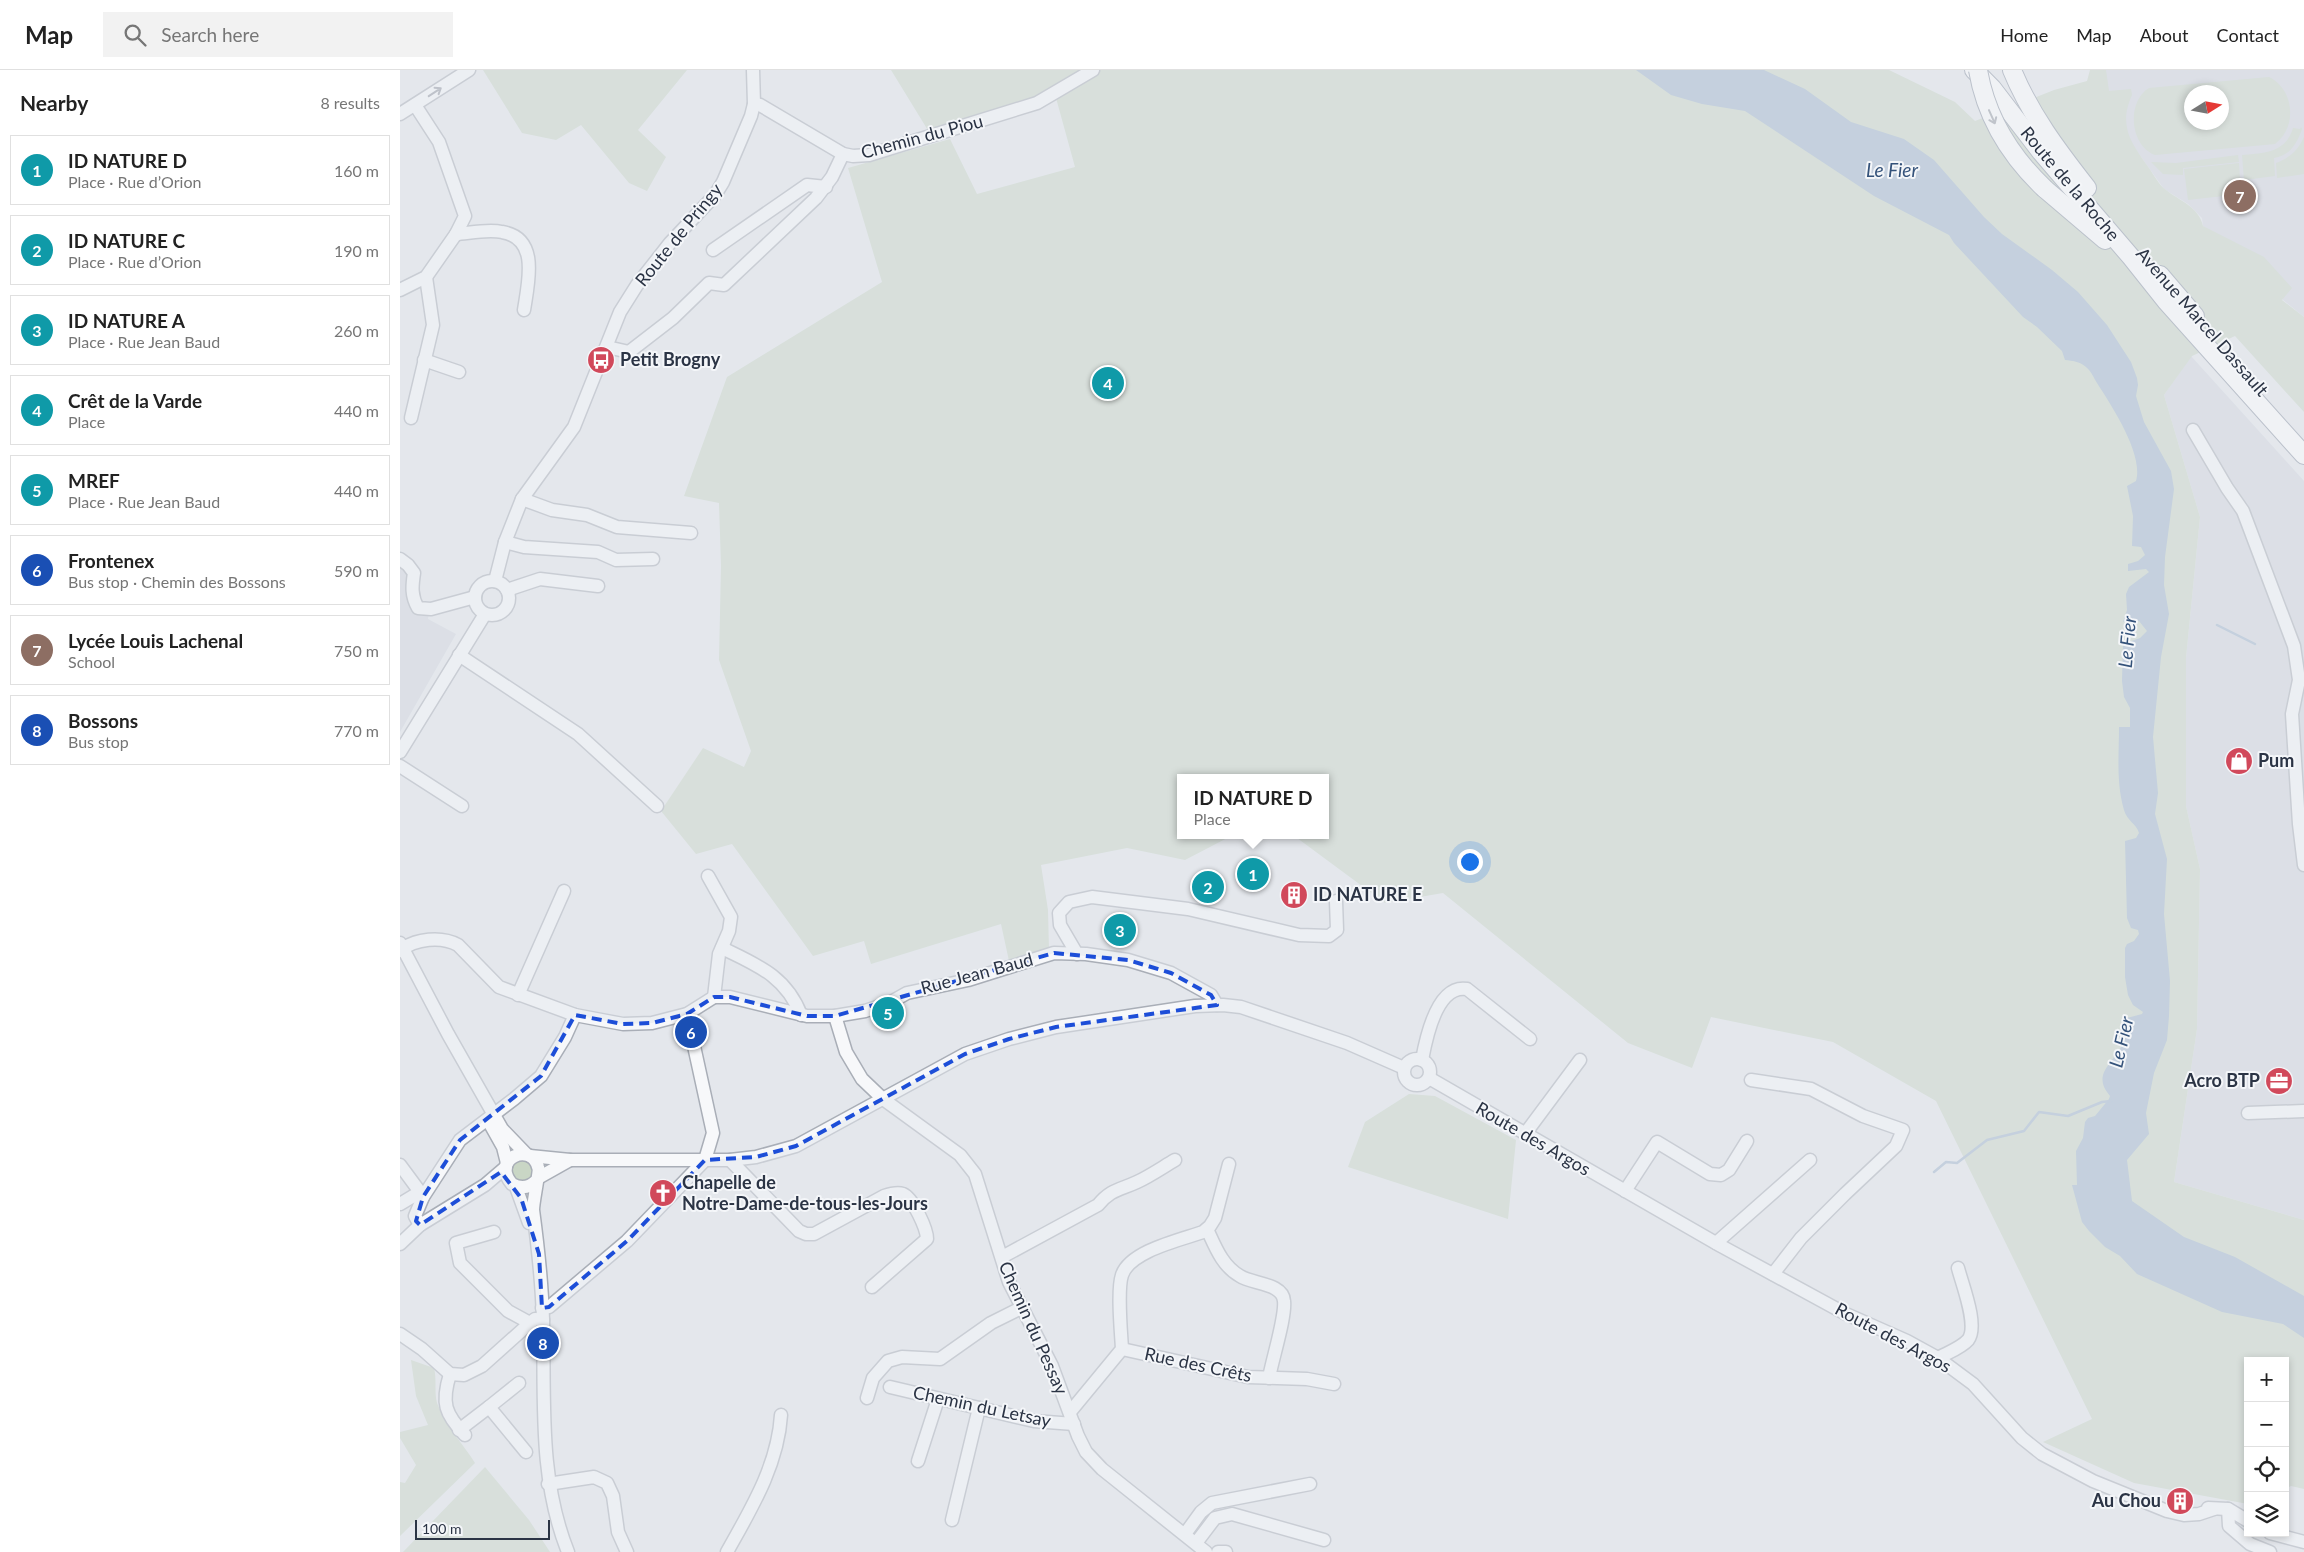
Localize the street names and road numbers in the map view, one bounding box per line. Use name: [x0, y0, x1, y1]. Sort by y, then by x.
street label: Chemin du Piou: [858, 109, 985, 163]
street label: Route de la Roche: [2017, 122, 2125, 245]
street label: Route de Pringy: [630, 178, 727, 290]
street label: Avenue Marcel Dassault: [2132, 242, 2274, 401]
street label: Rue Jean Baud: [918, 947, 1035, 999]
street label: Route des Argos: [1472, 1096, 1595, 1180]
street label: Chemin du Pessay: [995, 1258, 1073, 1398]
street label: Route des Argos: [1832, 1297, 1956, 1377]
street label: Rue des Crêts: [1143, 1342, 1254, 1386]
street label: Chemin du Letsay: [911, 1381, 1054, 1432]

